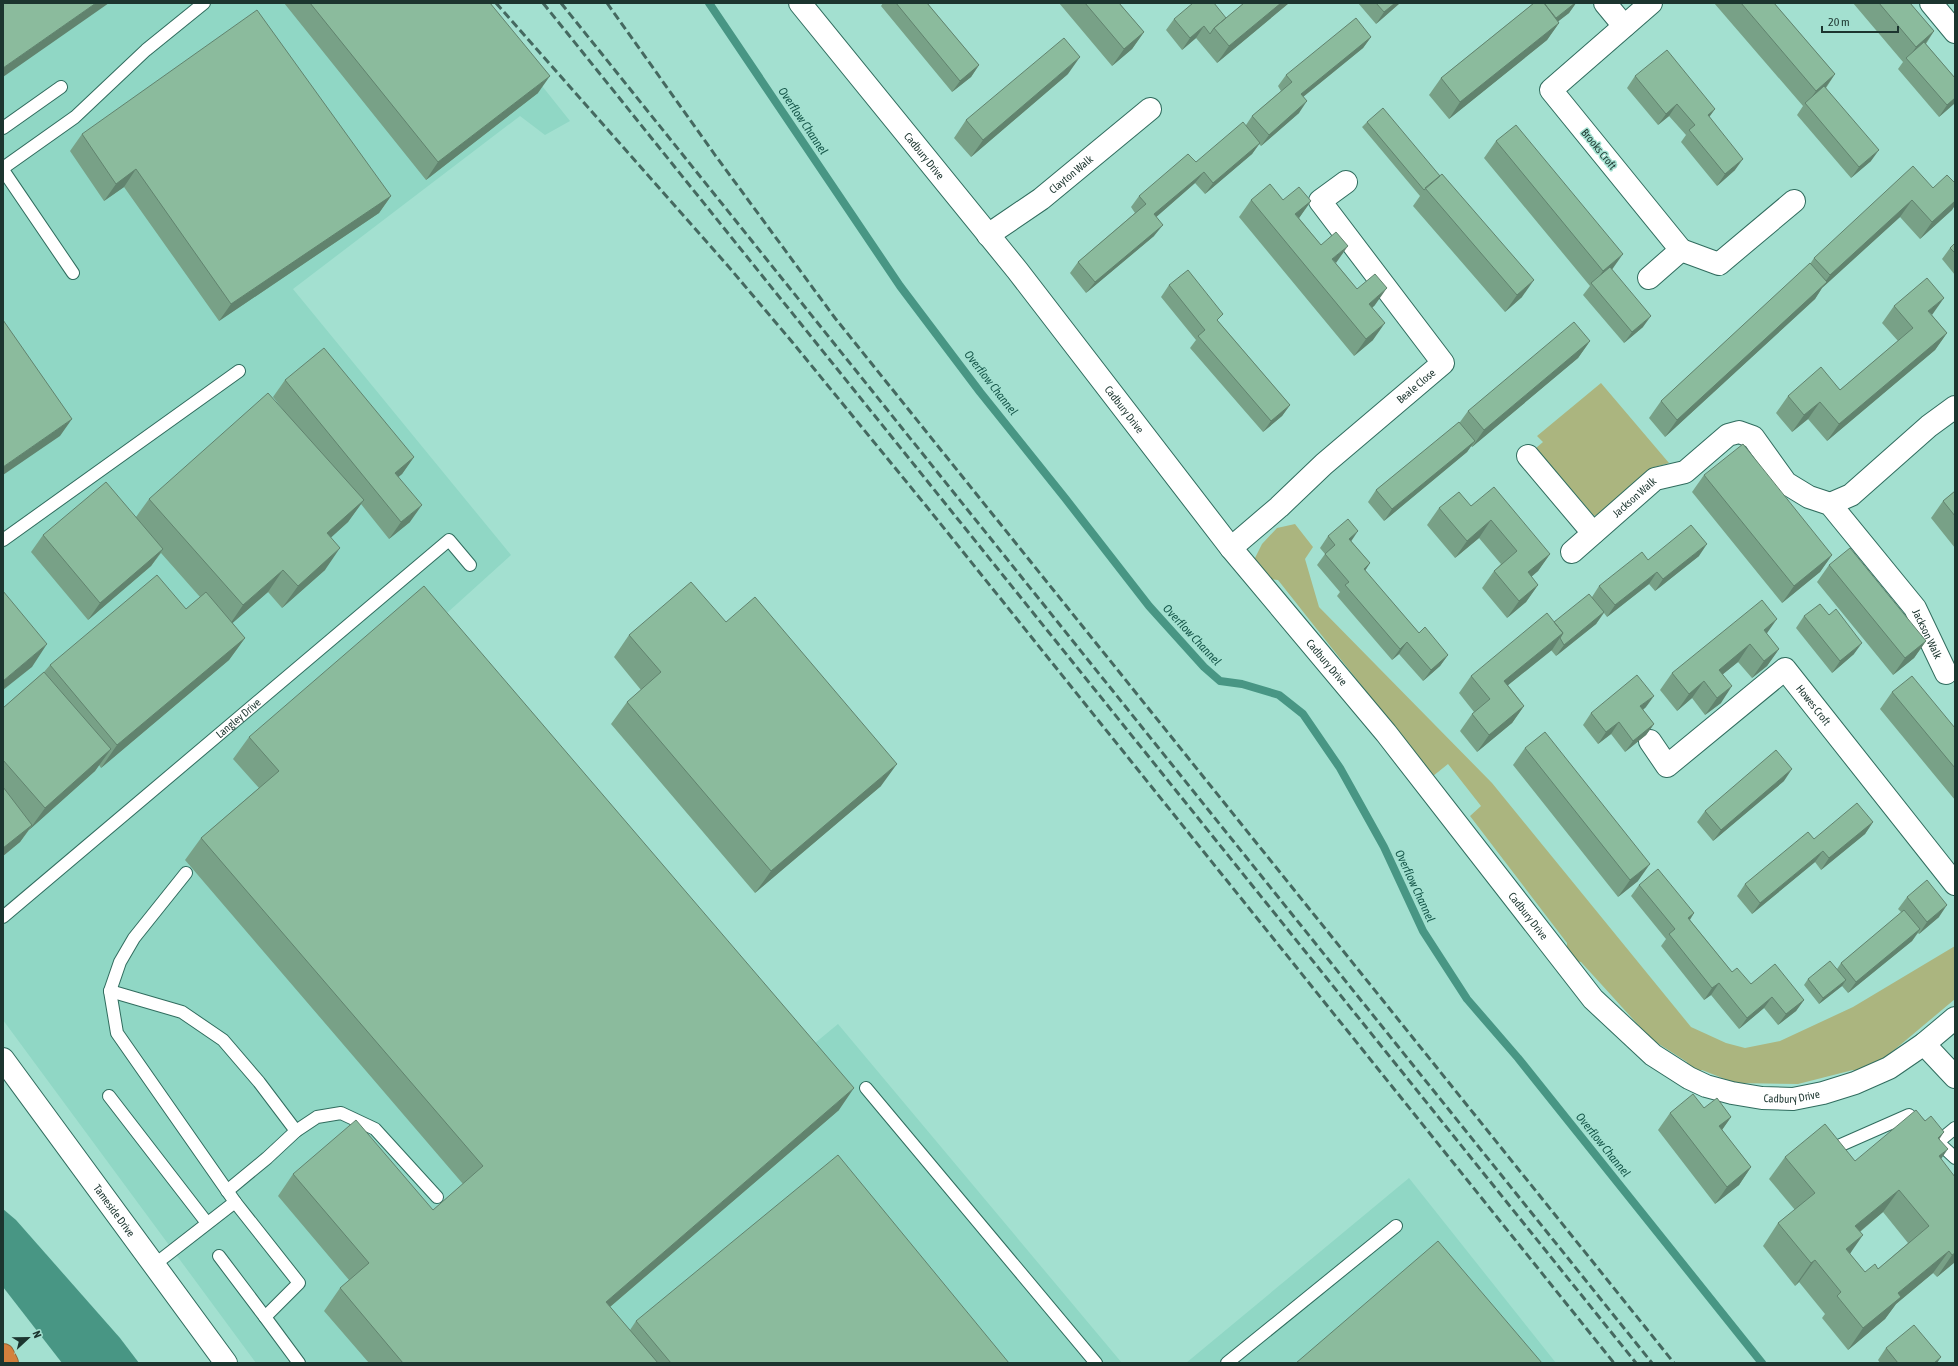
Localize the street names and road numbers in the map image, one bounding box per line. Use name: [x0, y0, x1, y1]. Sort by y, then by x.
street label: Brooks Croft: [1579, 126, 1619, 172]
street label: Cadbury Drive: [902, 130, 947, 182]
street label: Clayton Walk: [1047, 153, 1095, 196]
street label: Beale Close: [1394, 366, 1438, 406]
street label: Cadbury Drive: [1102, 383, 1146, 435]
street label: Jackson Walk: [1610, 475, 1659, 520]
street label: Jackson Walk: [1910, 607, 1944, 661]
street label: Cadbury Drive: [1304, 637, 1350, 688]
street label: Howes Croft: [1794, 683, 1833, 728]
street label: Langley Drive: [213, 696, 263, 740]
street label: Cadbury Drive: [1506, 890, 1550, 942]
street label: Cadbury Drive: [1763, 1088, 1821, 1105]
street label: Tameside Drive: [91, 1182, 137, 1239]

